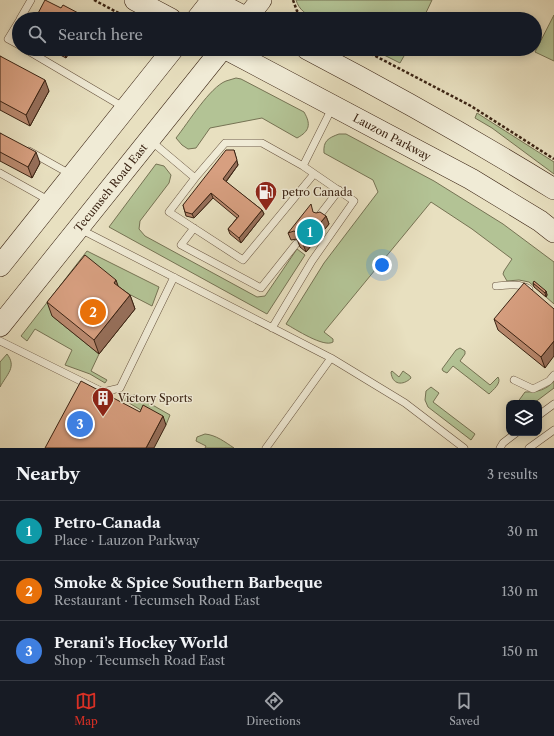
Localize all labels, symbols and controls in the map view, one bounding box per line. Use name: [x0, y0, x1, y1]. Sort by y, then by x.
search box: [12, 12, 542, 56]
icon: search: [26, 23, 48, 45]
text: Search here: [58, 25, 143, 44]
street label: Lauzon Parkway: [351, 111, 434, 164]
street label: Tecumseh Road East: [71, 141, 150, 235]
fuel station icon: petro Canada: [253, 179, 279, 212]
place label: petro Canada: [282, 185, 353, 199]
pin: 1: [297, 217, 323, 247]
your location: [372, 255, 392, 275]
pin: 2: [80, 297, 106, 327]
building icon: Victory Sports: [90, 385, 116, 418]
place label: Victory Sports: [117, 391, 193, 405]
map controls: [506, 400, 542, 436]
button: layers: [506, 400, 542, 436]
pin: 3: [67, 409, 93, 439]
text: Nearby: [16, 464, 80, 484]
text: 3 results: [487, 466, 538, 482]
text: Petro-Canada: [54, 513, 161, 532]
text: 1: [26, 523, 32, 539]
text: 30 m: [507, 523, 538, 539]
text: Place · Lauzon Parkway: [54, 532, 200, 548]
text: Smoke & Spice Southern Barbeque: [54, 573, 323, 592]
text: 2: [25, 583, 33, 599]
text: 130 m: [502, 583, 538, 599]
text: Restaurant · Tecumseh Road East: [54, 592, 260, 608]
text: Perani's Hockey World: [54, 633, 228, 652]
text: 3: [25, 643, 33, 659]
text: 150 m: [502, 643, 538, 659]
text: Shop · Tecumseh Road East: [54, 652, 225, 668]
tab: Map: [74, 690, 98, 728]
tab: Directions: [246, 690, 301, 728]
tab: Saved: [449, 690, 480, 728]

